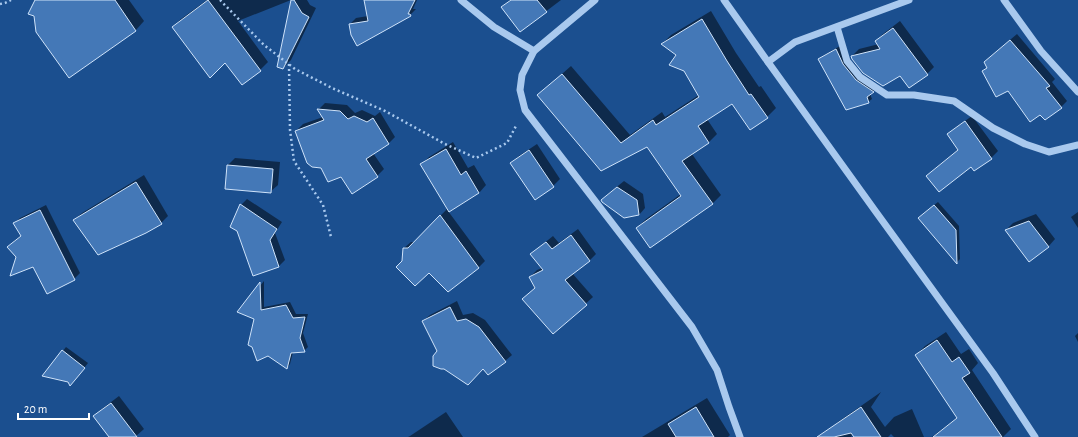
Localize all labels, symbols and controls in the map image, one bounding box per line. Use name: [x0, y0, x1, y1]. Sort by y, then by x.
scale bar: [18, 395, 89, 421]
text: 20 m: [24, 403, 47, 415]

